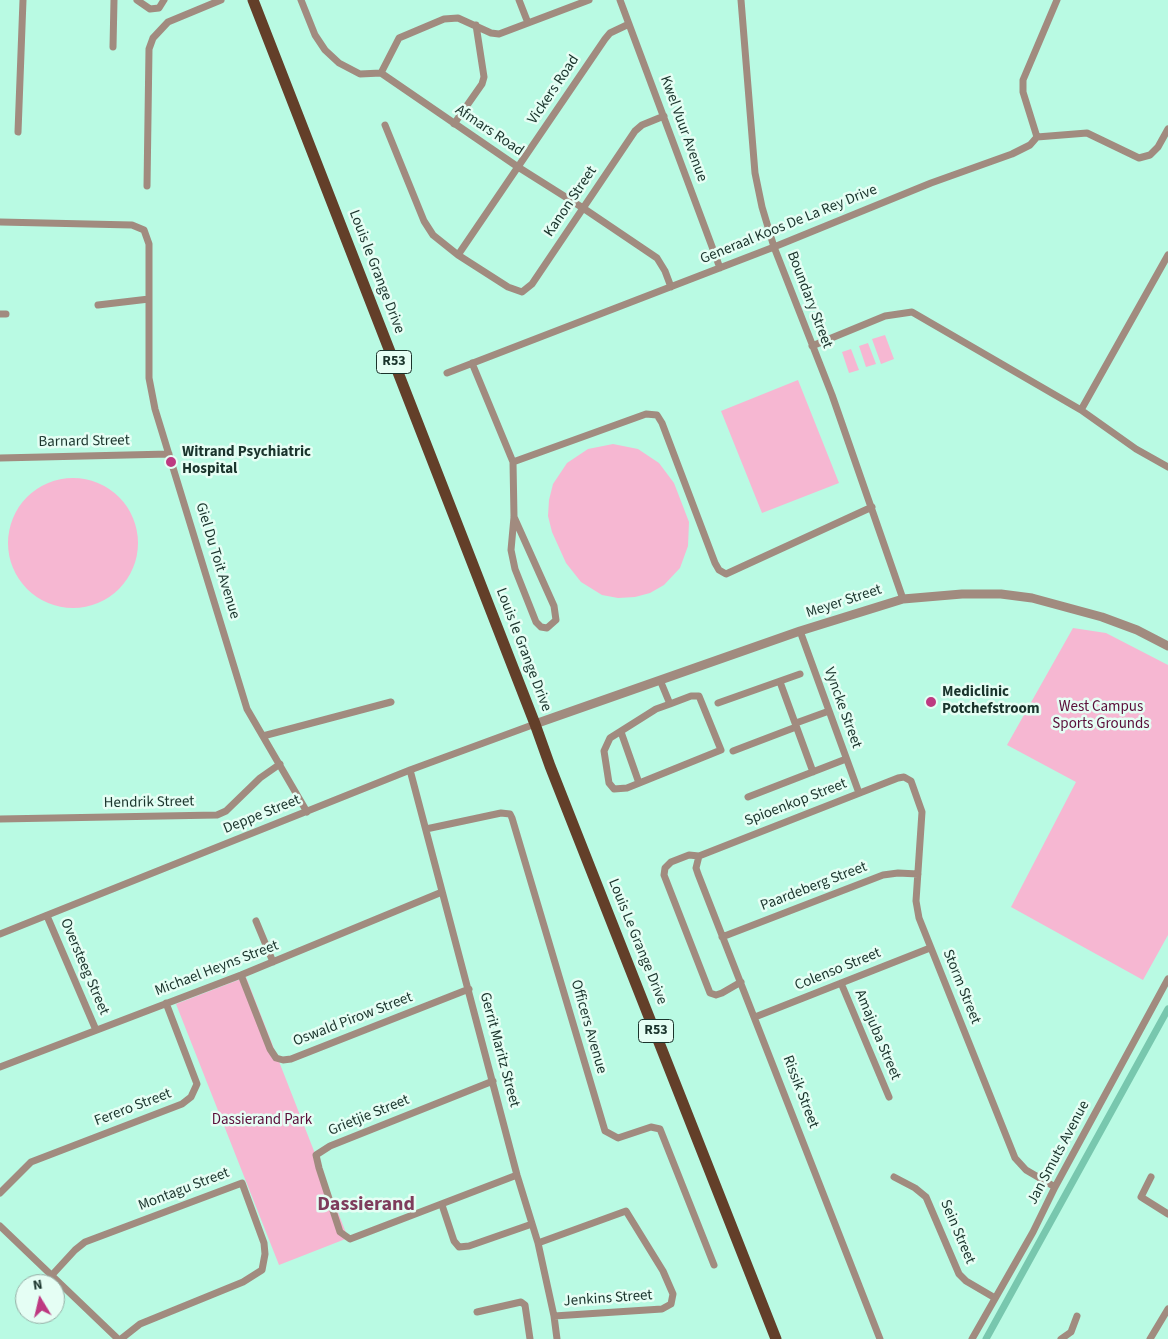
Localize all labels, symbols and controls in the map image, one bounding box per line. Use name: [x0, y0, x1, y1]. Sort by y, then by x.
street label: Vickers Road: [524, 52, 584, 128]
street label: Kwel Vuur Avenue: [655, 74, 711, 184]
street label: Afmars Road: [451, 101, 527, 161]
street label: Kanon Street: [541, 163, 601, 241]
street label: Generaal Koos De La Rey Drive: [698, 181, 880, 269]
street label: Louis le Grange Drive: [344, 208, 408, 336]
street label: Boundary Street: [782, 249, 836, 351]
road number: R53: [376, 351, 412, 374]
street label: Barnard Street: [38, 432, 130, 452]
place label: Witrand Psychiatric Hospital: [182, 444, 311, 479]
marker: Witrand Psychiatric Hospital: [164, 455, 178, 469]
street label: Giel Du Toit Avenue: [191, 501, 243, 621]
street label: Meyer Street: [804, 581, 884, 623]
street label: Louis le Grange Drive: [491, 586, 555, 714]
street label: Vyncke Street: [819, 665, 865, 751]
place label: Mediclinic Potchefstroom: [942, 684, 1040, 719]
marker: Mediclinic Potchefstroom: [924, 695, 938, 709]
park label: West Campus Sports Grounds: [1052, 699, 1150, 734]
street label: Spioenkop Street: [742, 775, 850, 831]
street label: Deppe Street: [221, 791, 303, 839]
street label: Hendrik Street: [104, 793, 194, 813]
street label: Paardeberg Street: [758, 858, 870, 916]
street label: Louis Le Grange Drive: [604, 876, 670, 1008]
street label: Oversteeg Street: [56, 916, 112, 1018]
street label: Michael Heyns Street: [153, 937, 281, 1001]
street label: Colenso Street: [792, 945, 884, 995]
street label: Storm Street: [938, 947, 984, 1027]
street label: Officers Avenue: [566, 978, 610, 1076]
street label: Amajuba Street: [850, 987, 904, 1083]
street label: Oswald Pirow Street: [291, 989, 415, 1051]
street label: Gerrit Maritz Street: [475, 991, 523, 1109]
road number: R53: [638, 1019, 674, 1042]
street label: Rissik Street: [778, 1053, 822, 1131]
street label: Ferero Street: [92, 1085, 174, 1131]
street label: Grietjie Street: [326, 1092, 412, 1140]
street label: Jan Smuts Avenue: [1024, 1098, 1094, 1208]
park label: Dassierand Park: [212, 1112, 312, 1130]
street label: Montagu Street: [136, 1164, 232, 1216]
district label: Dassierand: [317, 1194, 415, 1218]
street label: Sein Street: [935, 1197, 979, 1267]
north arrow: [15, 1274, 65, 1324]
text: N: [32, 1275, 44, 1296]
street label: Jenkins Street: [563, 1287, 653, 1311]

